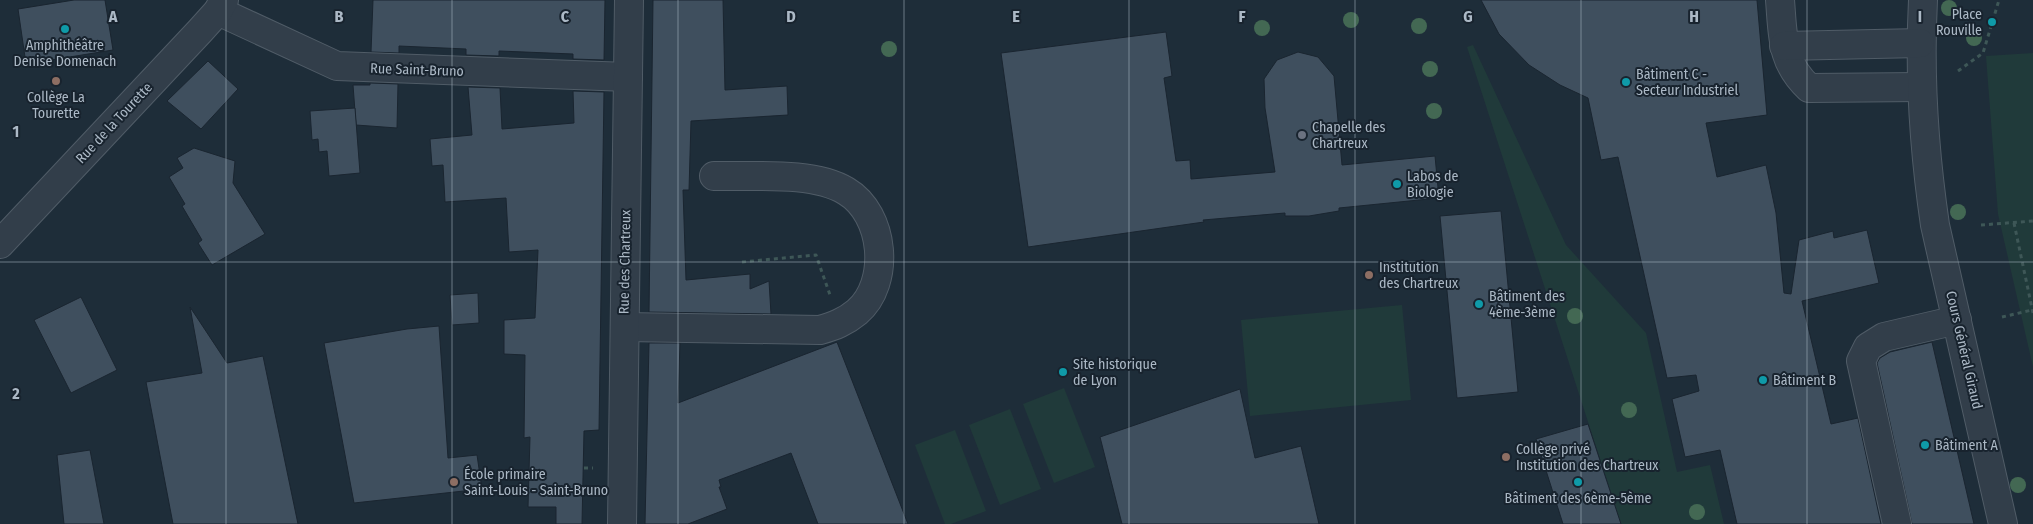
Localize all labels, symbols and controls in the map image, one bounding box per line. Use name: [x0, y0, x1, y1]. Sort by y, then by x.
place label: Place Rouville: [1936, 6, 1982, 39]
text: A: [108, 7, 118, 26]
text: B: [335, 7, 344, 26]
text: C: [561, 7, 570, 26]
text: D: [786, 7, 796, 26]
text: E: [1012, 7, 1020, 26]
text: F: [1238, 7, 1246, 26]
text: G: [1463, 7, 1473, 26]
text: H: [1689, 7, 1699, 26]
text: I: [1918, 7, 1922, 26]
marker: Place Rouville: [1986, 16, 1998, 28]
marker: Amphithéâtre Denise Domenach: [59, 23, 71, 35]
place label: Amphithéâtre Denise Domenach: [14, 37, 116, 70]
street label: Rue Saint-Bruno: [370, 60, 464, 80]
place label: Bâtiment C - Secteur Industriel: [1636, 66, 1738, 99]
marker: Collège La Tourette: [50, 75, 62, 87]
marker: Bâtiment C - Secteur Industriel: [1620, 76, 1632, 88]
street label: Rue de la Tourette: [72, 79, 156, 167]
place label: Collège La Tourette: [27, 89, 85, 122]
place label: Chapelle des Chartreux: [1312, 119, 1386, 152]
text: 1: [13, 122, 19, 141]
marker: Chapelle des Chartreux: [1296, 129, 1308, 141]
place label: Labos de Biologie: [1407, 168, 1459, 201]
marker: Labos de Biologie: [1391, 178, 1403, 190]
street label: Rue des Chartreux: [616, 209, 634, 314]
place label: Institution des Chartreux: [1379, 259, 1459, 292]
marker: Institution des Chartreux: [1363, 269, 1375, 281]
place label: Bâtiment des 4ème-3ème: [1489, 288, 1565, 321]
street label: Cours Général Giraud: [1942, 289, 1986, 411]
marker: Bâtiment des 4ème-3ème: [1473, 298, 1485, 310]
place label: Site historique de Lyon: [1073, 356, 1157, 389]
marker: Site historique de Lyon: [1057, 366, 1069, 378]
place label: Bâtiment B: [1773, 372, 1837, 389]
marker: Bâtiment B: [1757, 374, 1769, 386]
text: 2: [11, 384, 20, 403]
place label: Bâtiment A: [1935, 437, 1999, 454]
marker: Bâtiment A: [1919, 439, 1931, 451]
place label: Collège privé Institution des Chartreux: [1516, 441, 1659, 474]
marker: Collège privé Institution des Chartreux: [1500, 451, 1512, 463]
place label: École primaire Saint-Louis - Saint-Bruno: [464, 465, 608, 499]
marker: École primaire Saint-Louis - Saint-Bruno: [448, 476, 460, 488]
marker: Bâtiment des 6ème-5ème: [1572, 476, 1584, 488]
place label: Bâtiment des 6ème-5ème: [1505, 490, 1651, 507]

